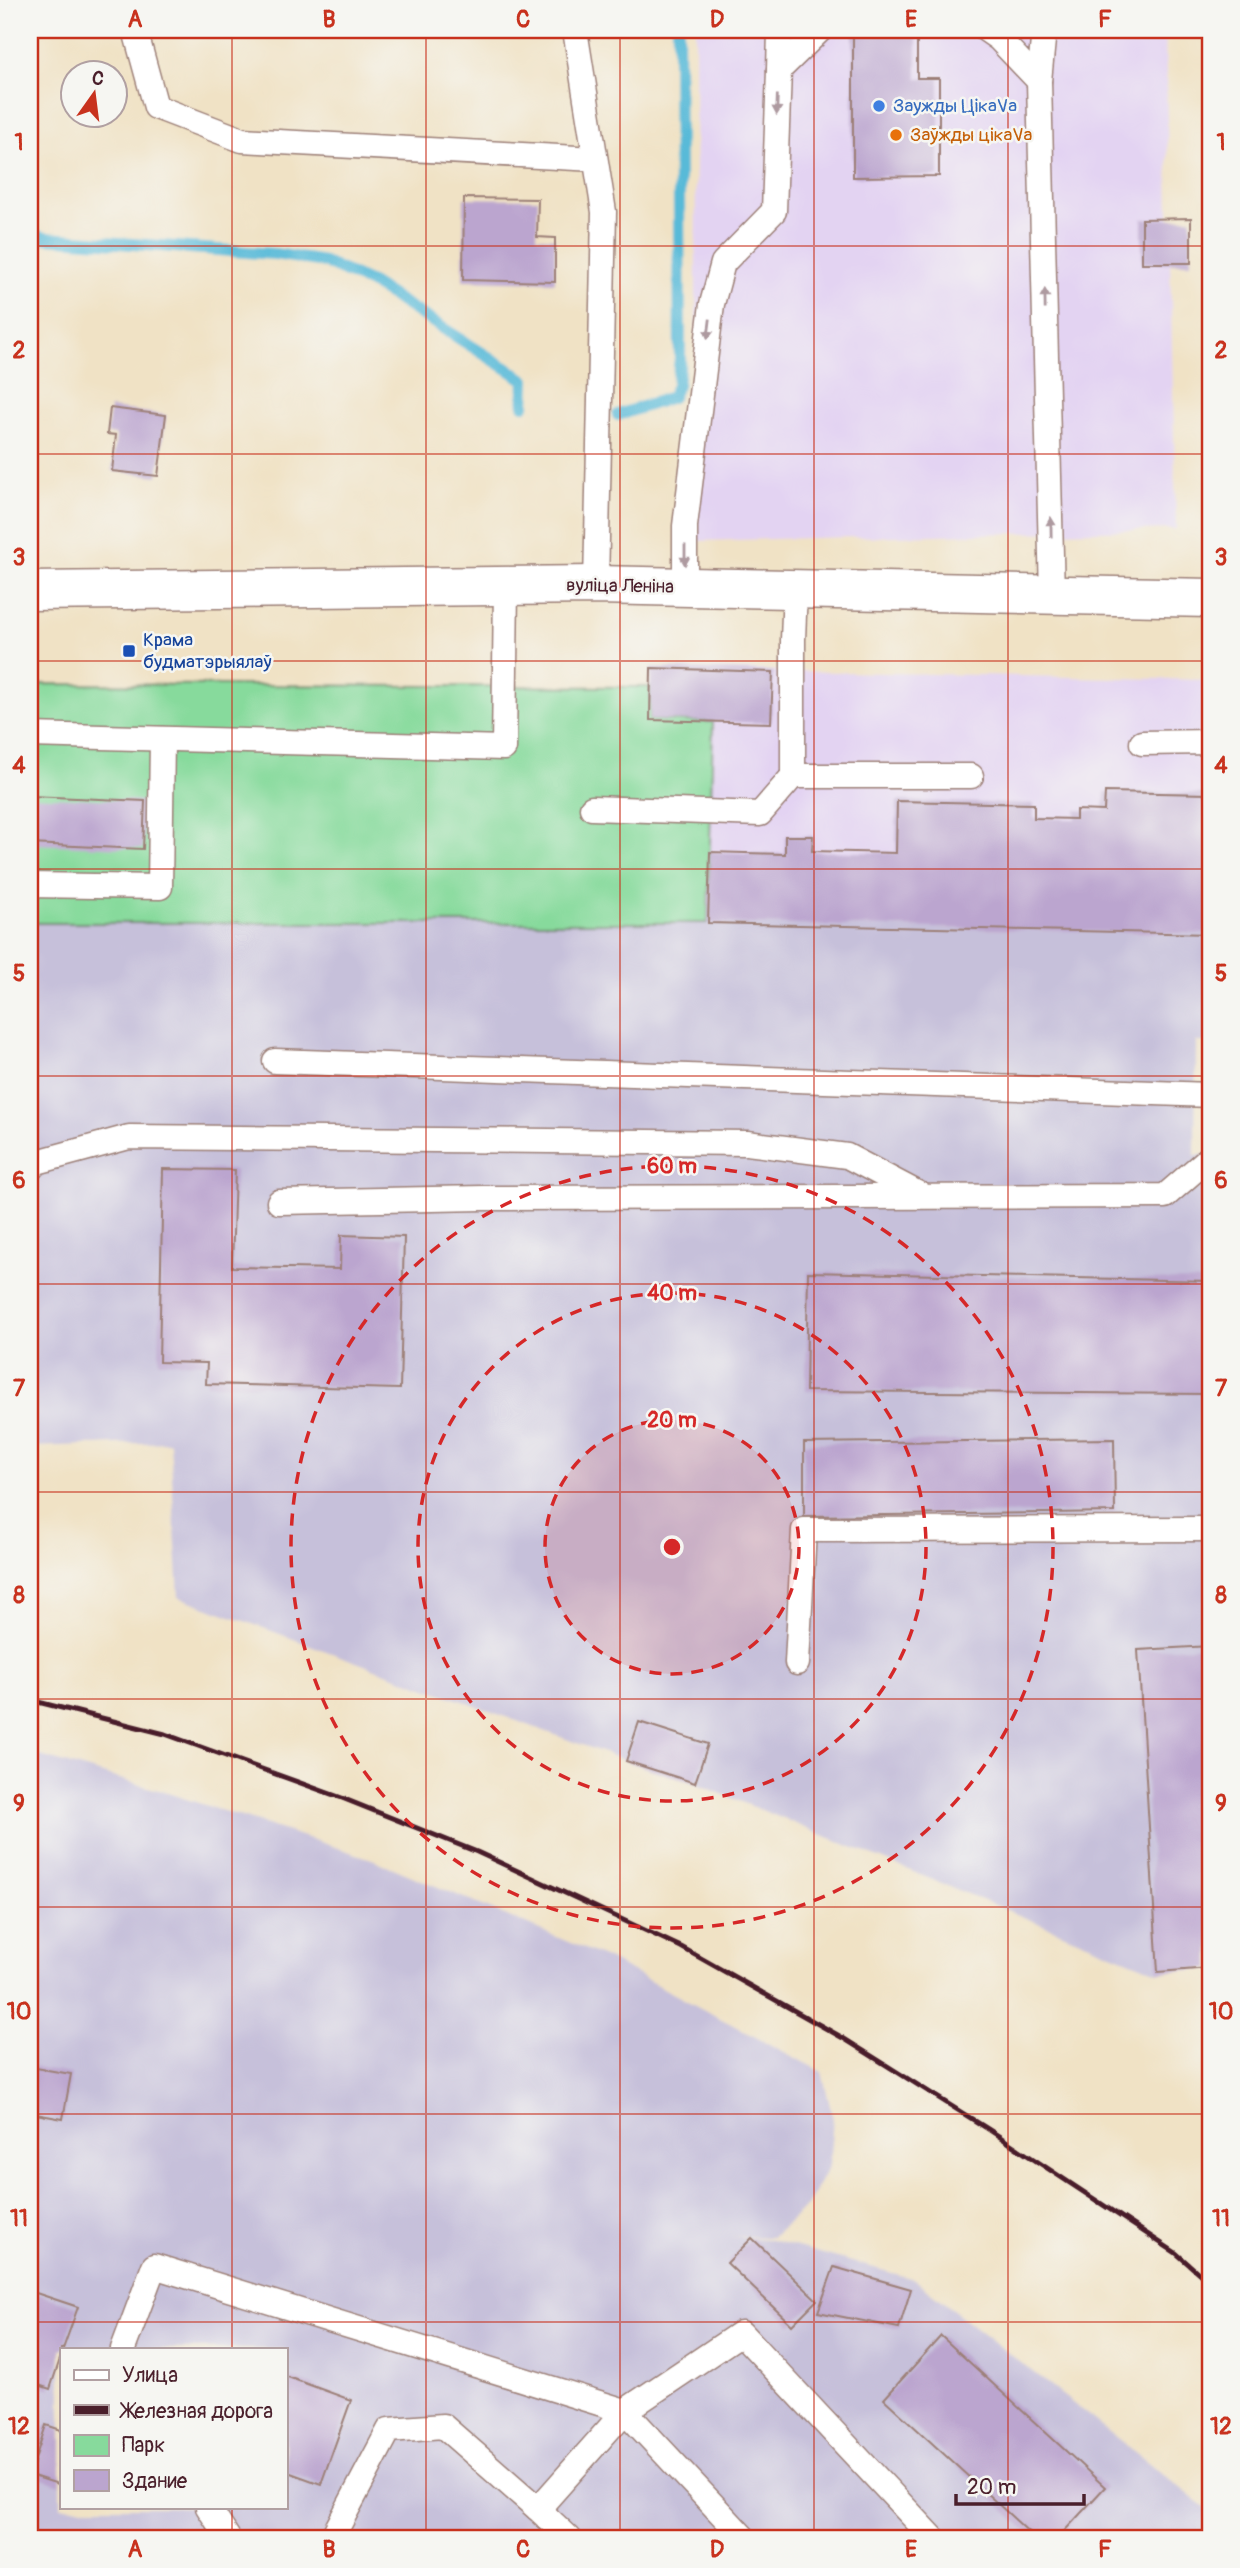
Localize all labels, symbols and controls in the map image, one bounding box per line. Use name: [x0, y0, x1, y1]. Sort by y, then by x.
text: A: [128, 5, 143, 34]
text: B: [322, 5, 336, 34]
text: C: [516, 5, 530, 34]
text: D: [710, 5, 724, 34]
text: E: [905, 5, 917, 34]
text: F: [1098, 5, 1112, 34]
north arrow: [60, 60, 130, 130]
text: С: [89, 65, 107, 92]
one-way arrow: [772, 94, 783, 116]
place label: Заужды ЦікаVа: [893, 94, 1017, 118]
marker: Заужды ЦікаVа: [871, 98, 887, 114]
place label: Заўжды цікаVа: [910, 123, 1033, 147]
marker: Заўжды цікаVа: [888, 127, 904, 143]
text: 1: [15, 128, 24, 157]
text: 1: [1217, 128, 1226, 157]
one-way arrow: [1039, 288, 1051, 310]
one-way arrow: [704, 319, 715, 341]
text: 2: [13, 336, 26, 365]
text: 2: [1215, 336, 1228, 365]
one-way arrow: [1045, 516, 1056, 538]
text: 3: [13, 543, 25, 572]
text: 3: [1215, 543, 1227, 572]
one-way arrow: [679, 545, 691, 567]
street label: вуліца Леніна: [566, 573, 674, 599]
place label: Крама будматэрыялаў: [143, 628, 272, 674]
marker: Крама будматэрыялаў: [121, 643, 137, 659]
text: 4: [12, 751, 26, 780]
text: 4: [1214, 751, 1228, 780]
text: 5: [13, 959, 25, 988]
text: 5: [1215, 959, 1227, 988]
text: 60 m: [647, 1153, 697, 1180]
text: 6: [12, 1166, 26, 1195]
text: 6: [1214, 1166, 1228, 1195]
text: 40 m: [647, 1280, 697, 1307]
text: 7: [13, 1374, 26, 1403]
text: 7: [1215, 1374, 1228, 1403]
text: 20 m: [647, 1407, 697, 1434]
centre of rings: [660, 1535, 684, 1559]
text: 8: [13, 1581, 25, 1610]
text: 8: [1215, 1581, 1227, 1610]
text: 9: [13, 1789, 25, 1818]
text: 9: [1215, 1789, 1227, 1818]
text: 10: [7, 1997, 31, 2026]
text: 10: [1209, 1997, 1233, 2026]
text: 11: [10, 2204, 28, 2233]
text: 11: [1212, 2204, 1230, 2233]
legend: [60, 2348, 287, 2508]
text: Улица: [122, 2362, 178, 2389]
text: Железная дорога: [119, 2398, 273, 2425]
text: 12: [8, 2412, 30, 2441]
text: 12: [1210, 2412, 1232, 2441]
text: Парк: [122, 2432, 165, 2459]
scale bar: [956, 2463, 1084, 2507]
text: Здание: [122, 2468, 188, 2495]
text: 20 m: [967, 2474, 1016, 2501]
text: A: [128, 2535, 143, 2564]
text: B: [322, 2535, 336, 2564]
text: C: [516, 2535, 530, 2564]
text: D: [710, 2535, 724, 2564]
text: E: [905, 2535, 917, 2564]
text: F: [1098, 2535, 1112, 2564]

